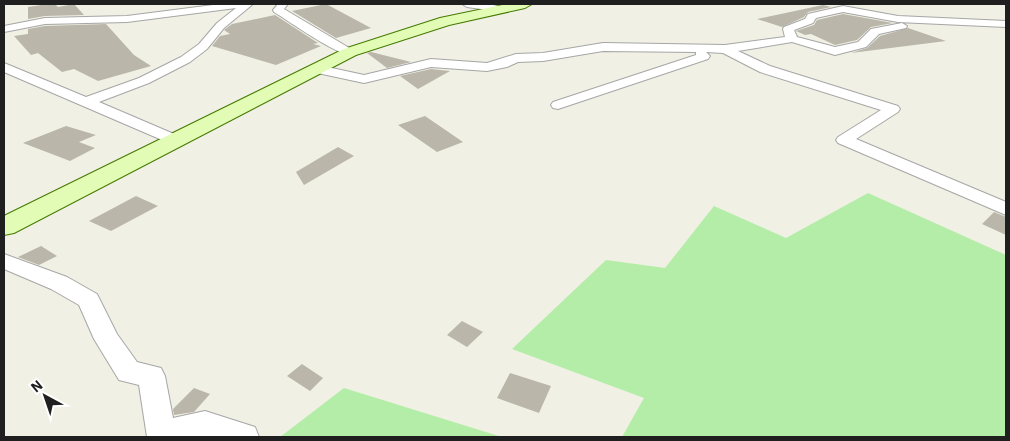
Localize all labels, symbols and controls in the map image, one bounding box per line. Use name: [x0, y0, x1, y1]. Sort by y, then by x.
north arrow: [20, 371, 70, 421]
text: N: [27, 376, 46, 396]

